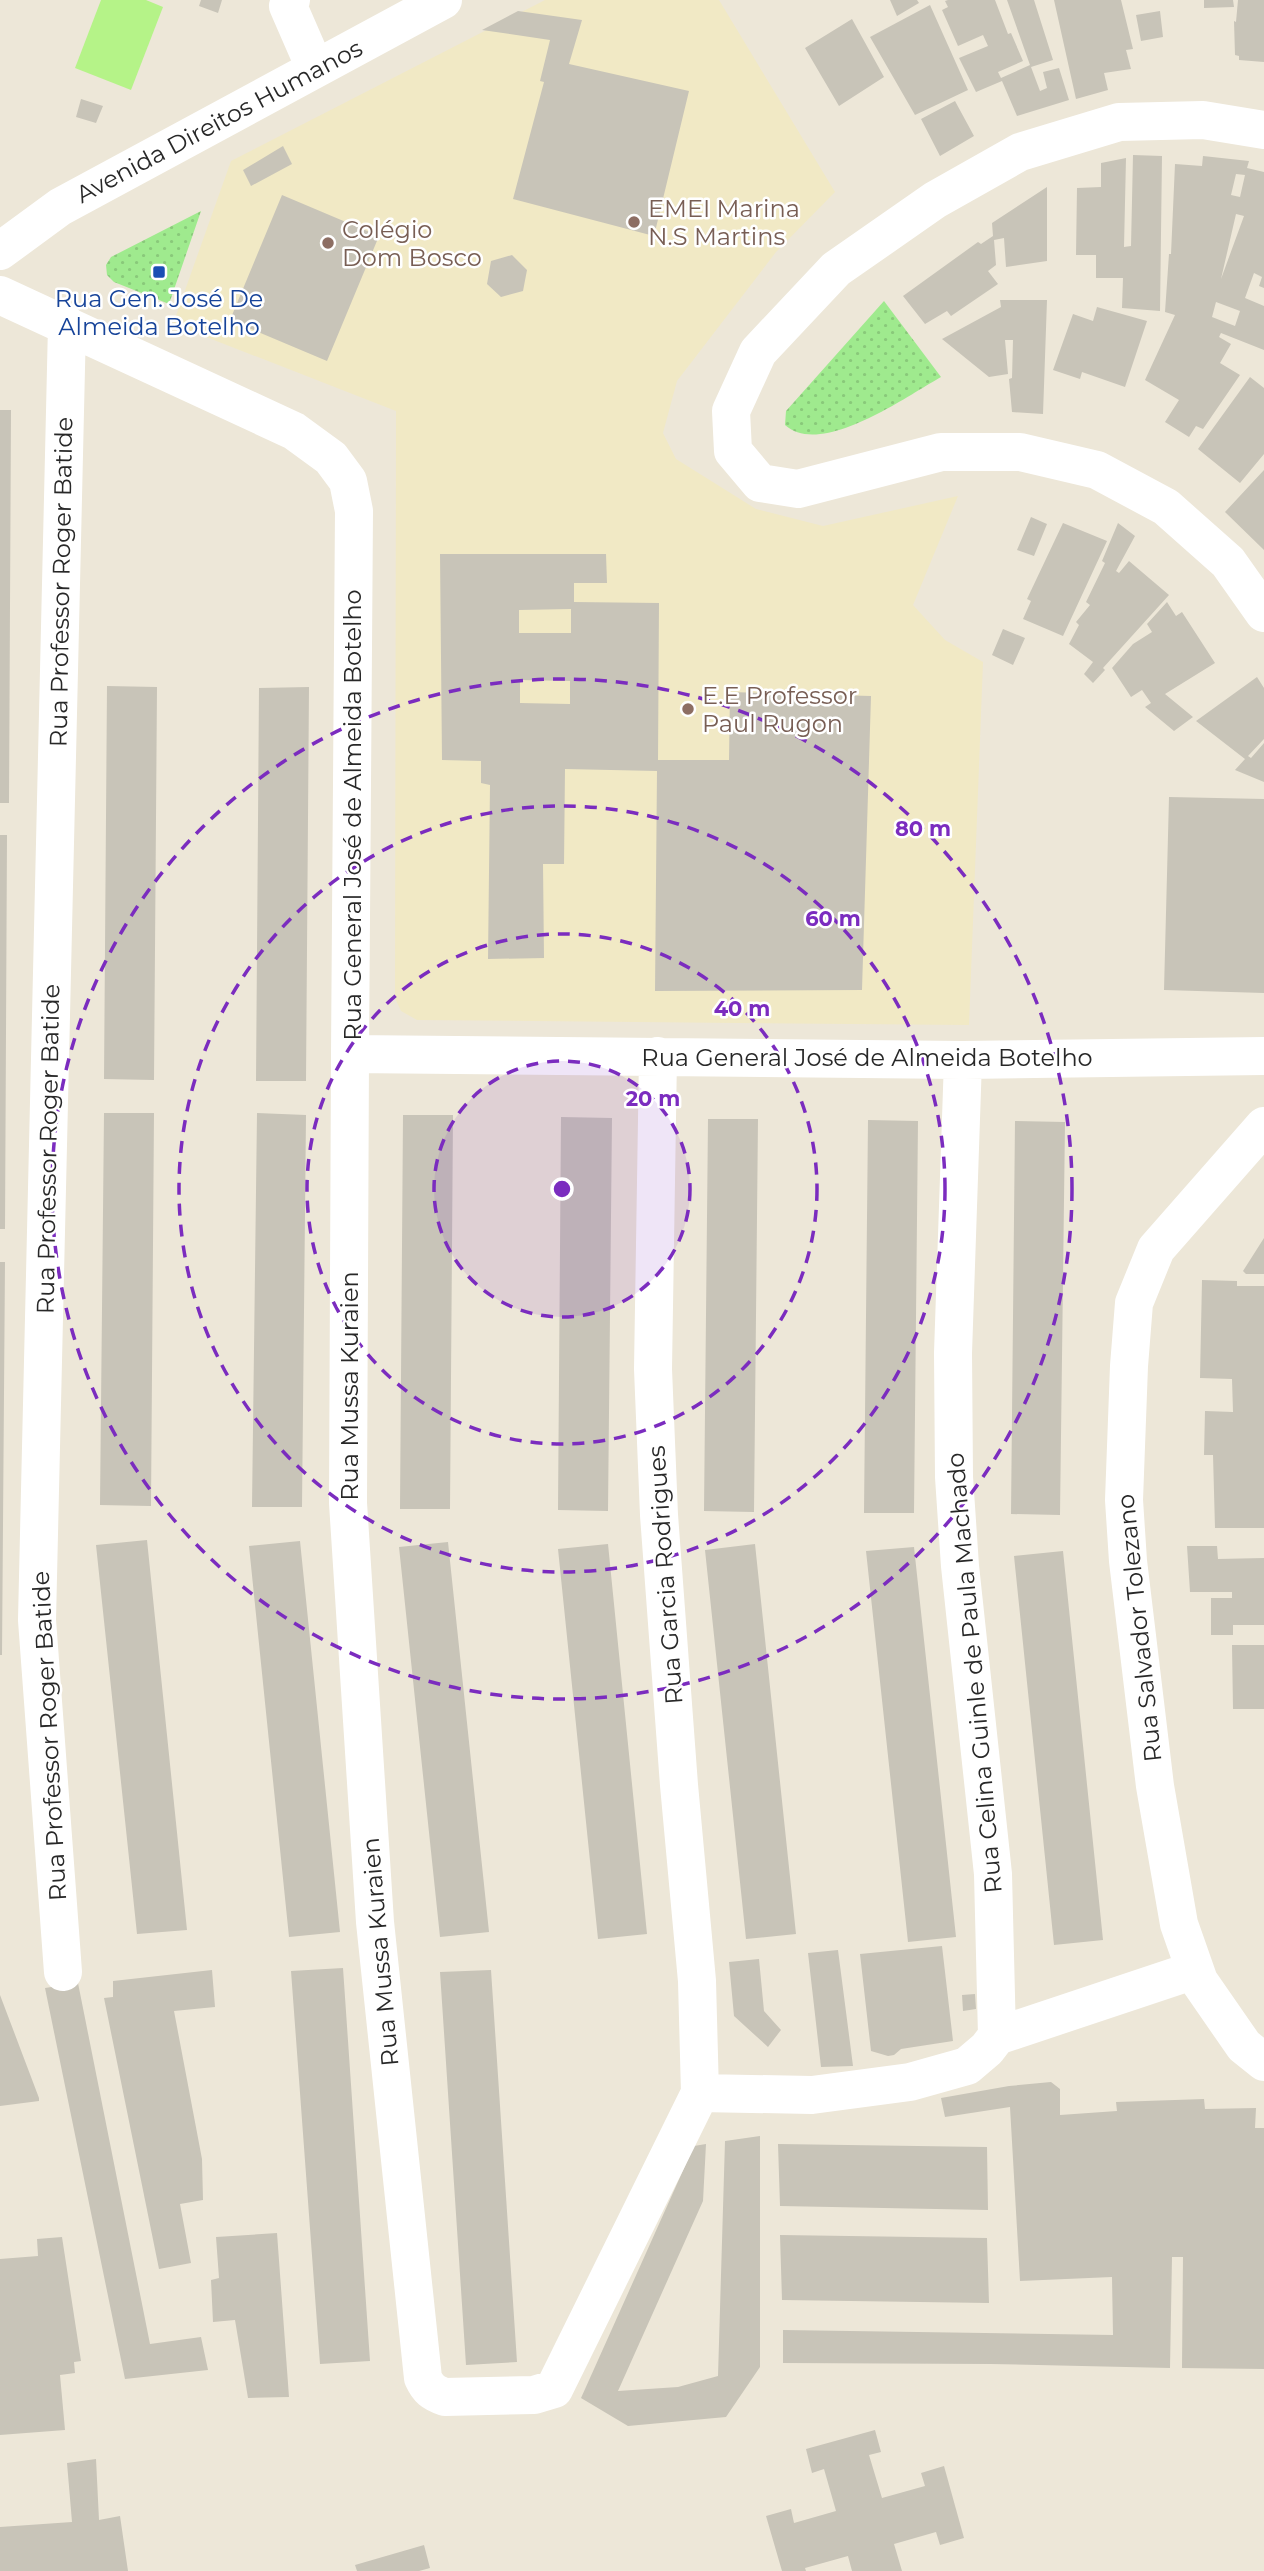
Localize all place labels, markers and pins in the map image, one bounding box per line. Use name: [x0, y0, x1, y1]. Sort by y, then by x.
place label: EMEI Marina N.S Martins: [648, 194, 800, 251]
marker: EMEI Marina N.S Martins: [626, 214, 642, 230]
place label: Colégio Dom Bosco: [342, 215, 482, 272]
marker: Colégio Dom Bosco: [320, 235, 336, 251]
marker: Rua Gen. José De Almeida Botelho: [151, 264, 167, 280]
place label: Rua Gen. José De Almeida Botelho: [55, 284, 263, 341]
place label: E.E Professor Paul Rugon: [702, 681, 857, 738]
marker: E.E Professor Paul Rugon: [680, 701, 696, 717]
centre of rings: [550, 1177, 574, 1201]

